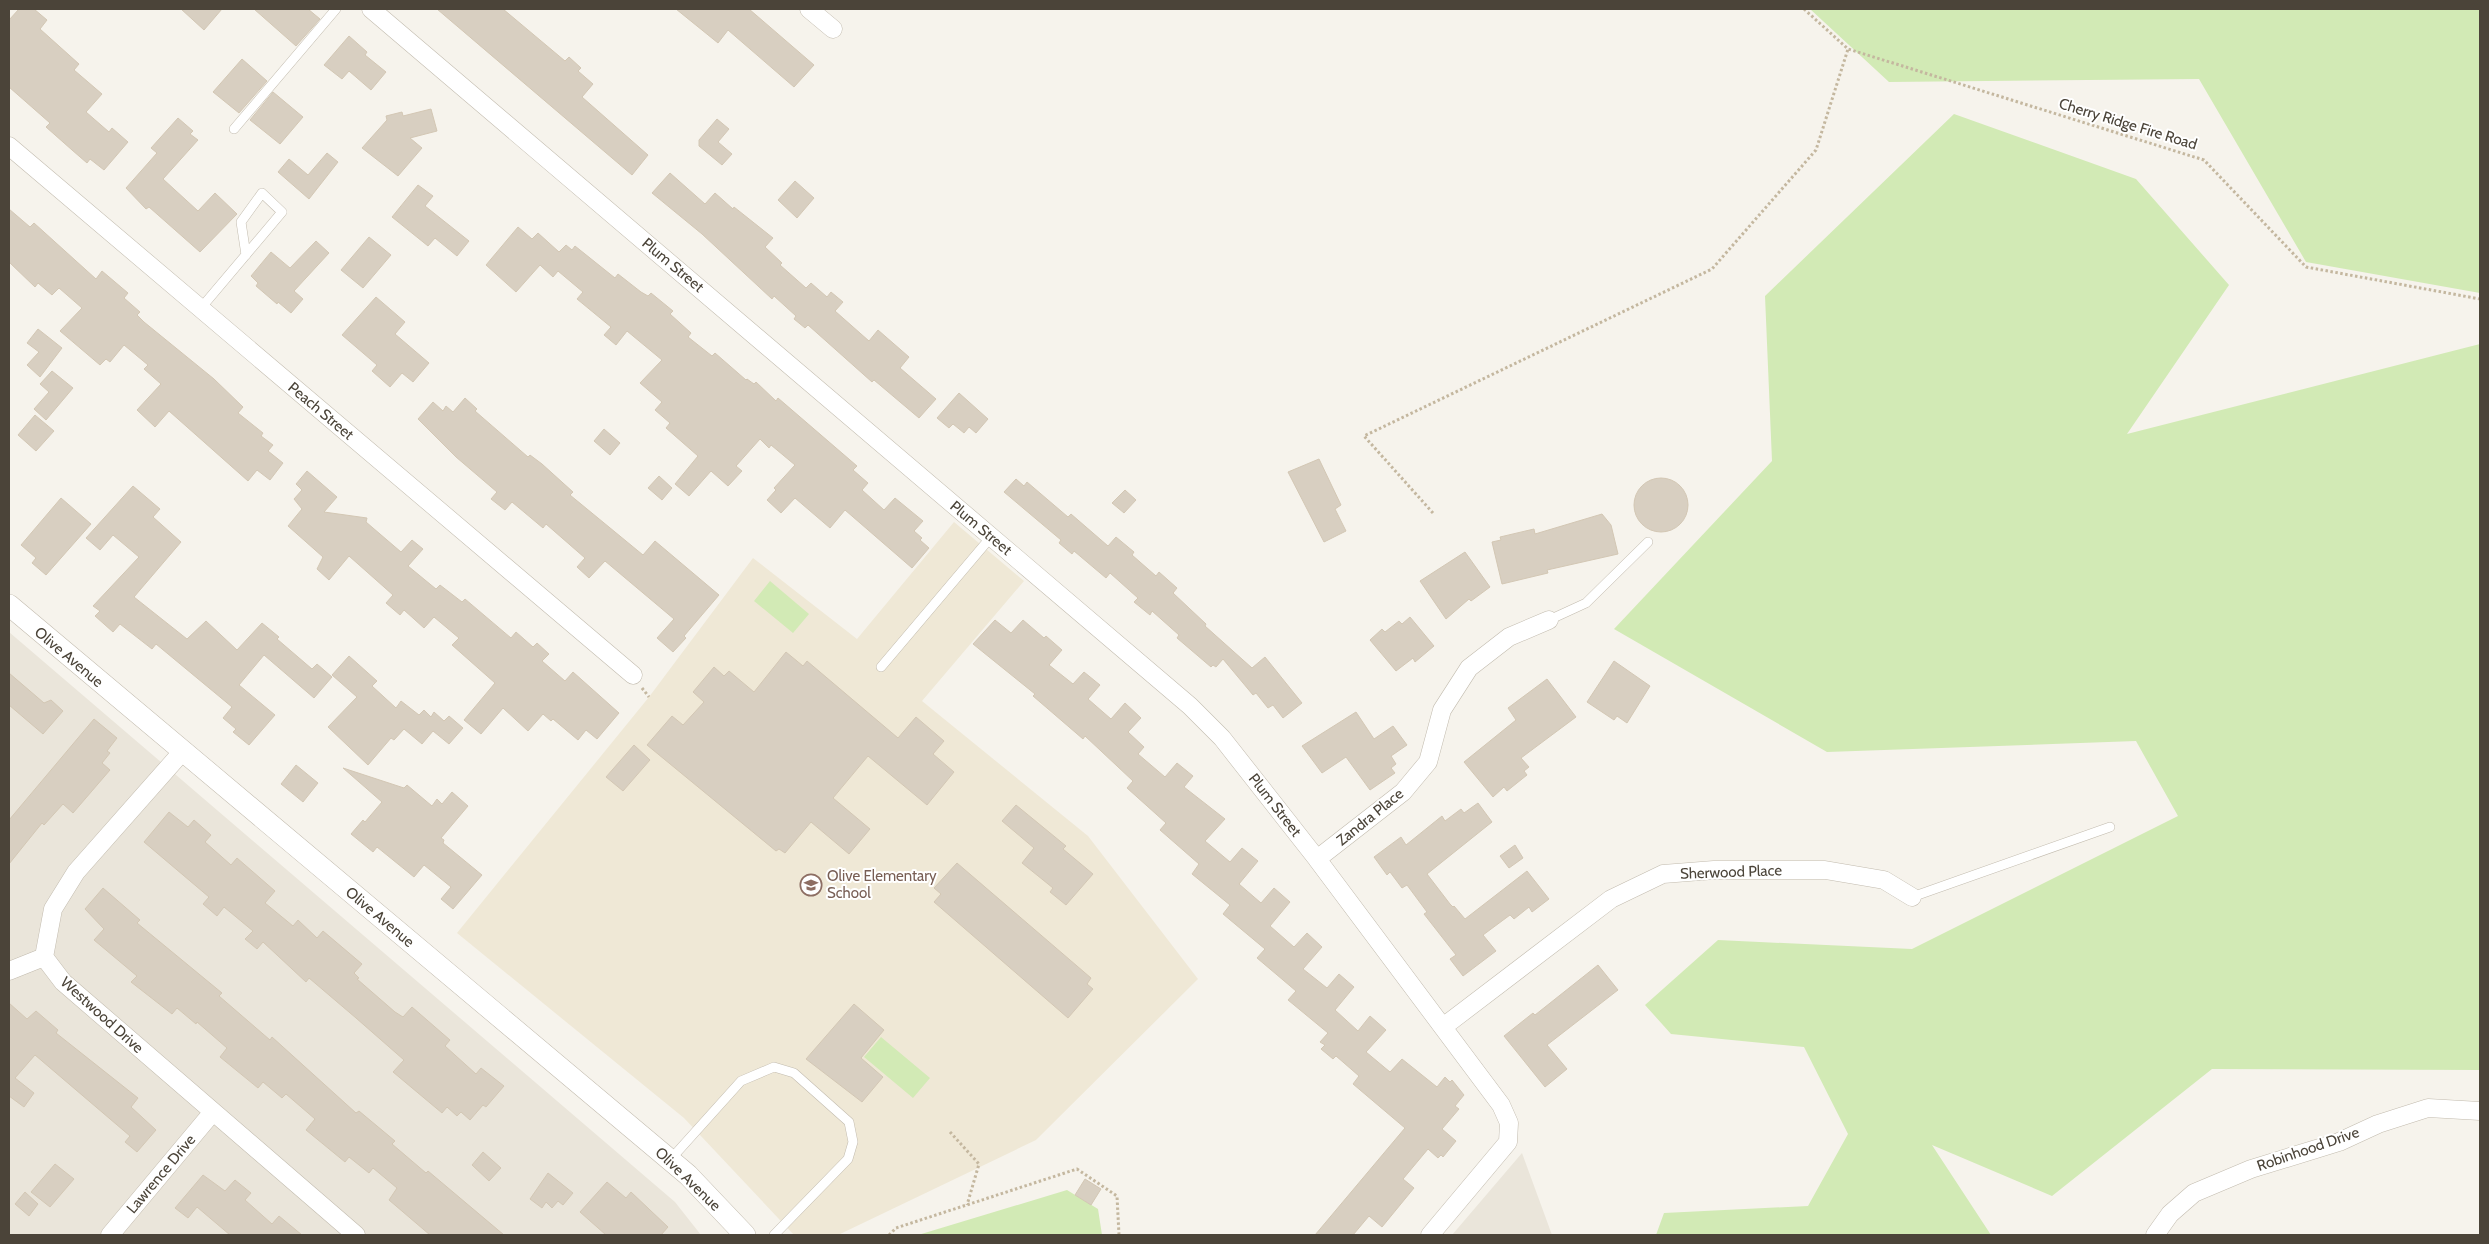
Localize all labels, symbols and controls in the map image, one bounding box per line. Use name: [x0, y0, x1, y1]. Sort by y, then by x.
street label: Cherry Ridge Fire Road: [2057, 94, 2199, 154]
street label: Plum Street: [638, 234, 708, 296]
street label: Peach Street: [285, 378, 357, 444]
street label: Plum Street: [946, 497, 1016, 559]
street label: Olive Avenue: [31, 623, 107, 691]
street label: Plum Street: [1245, 770, 1305, 840]
street label: Zandra Place: [1333, 784, 1407, 849]
street label: Sherwood Place: [1680, 861, 1783, 883]
place label: Olive Elementary School: [827, 867, 937, 902]
school or university icon: Olive Elementary School: [799, 873, 823, 897]
street label: Olive Avenue: [342, 883, 418, 951]
street label: Westwood Drive: [57, 973, 147, 1057]
street label: Robinhood Drive: [2255, 1123, 2362, 1175]
street label: Lawrence Drive: [123, 1131, 199, 1217]
street label: Olive Avenue: [652, 1143, 725, 1215]

